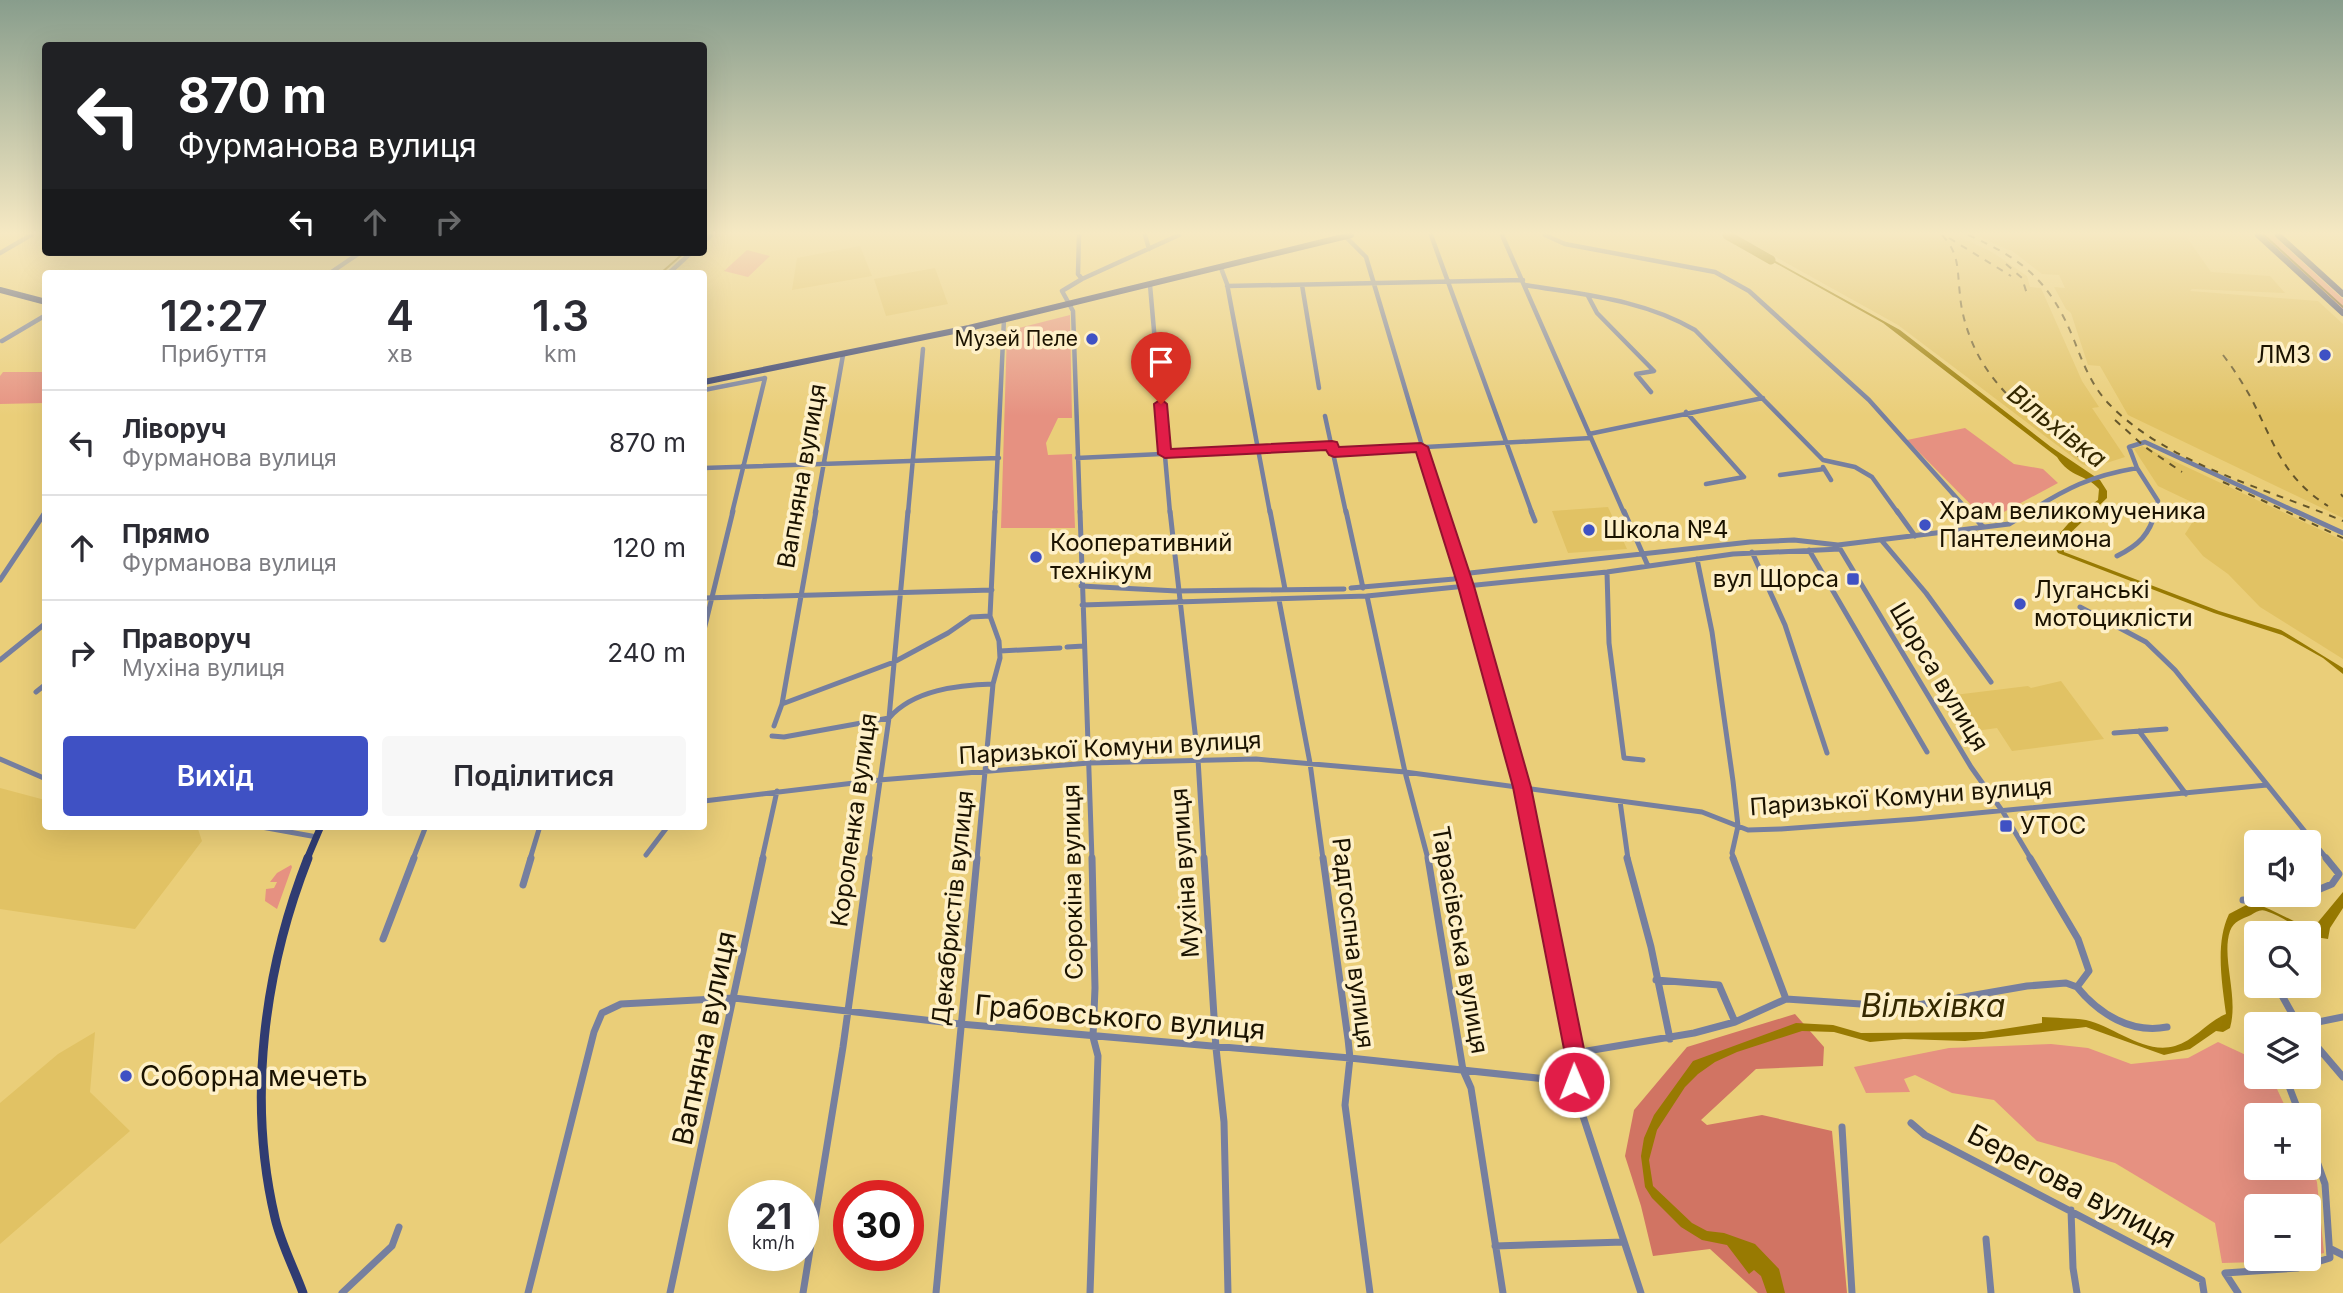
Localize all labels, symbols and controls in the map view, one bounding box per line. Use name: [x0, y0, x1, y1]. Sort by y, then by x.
text: 870 m: [178, 66, 327, 125]
icon: left: [63, 70, 154, 161]
text: Фурманова вулиця: [178, 126, 477, 165]
icon: left: [283, 203, 321, 241]
icon: ahead: [356, 203, 394, 241]
icon: right: [429, 203, 467, 241]
text: 12:27: [160, 290, 268, 341]
text: 4: [386, 290, 414, 341]
text: 1.3: [532, 290, 589, 341]
place label: Музей Пеле: [954, 326, 1078, 351]
marker: Музей Пеле: [1084, 331, 1100, 347]
pin: [1131, 332, 1191, 404]
text: Прибуття: [161, 340, 267, 368]
text: хв: [387, 340, 413, 368]
text: km: [544, 340, 577, 368]
place label: ЛМЗ: [2257, 340, 2311, 369]
icon: arrive: [1142, 343, 1180, 381]
marker: ЛМЗ: [2317, 347, 2333, 363]
water label: Вільхівка: [2001, 377, 2113, 474]
street label: Вапняна вулиця: [771, 381, 832, 570]
text: Ліворуч: [122, 413, 226, 444]
icon: left: [63, 424, 101, 462]
text: 870 m: [609, 427, 686, 458]
text: Фурманова вулиця: [122, 444, 337, 472]
place label: Храм великомученика Пантелеимона: [1939, 496, 2206, 553]
place label: Школа №4: [1603, 515, 1729, 544]
marker: Храм великомученика Пантелеимона: [1917, 517, 1933, 533]
text: Прямо: [122, 518, 210, 549]
marker: Школа №4: [1581, 522, 1597, 538]
place label: Кооперативний технікум: [1050, 528, 1232, 585]
icon: ahead: [63, 529, 101, 567]
text: 120 m: [613, 532, 686, 563]
text: Фурманова вулиця: [122, 549, 337, 577]
marker: Кооперативний технікум: [1028, 549, 1044, 565]
place label: вул Щорса: [1713, 564, 1839, 593]
marker: вул Щорса: [1845, 571, 1861, 587]
place label: Луганські мотоциклісти: [2034, 575, 2193, 632]
marker: Луганські мотоциклісти: [2012, 596, 2028, 612]
street label: Щорса вулиця: [1884, 597, 1995, 756]
text: Праворуч: [122, 623, 251, 654]
icon: right: [63, 634, 101, 672]
text: 240 m: [607, 637, 686, 668]
text: Мухіна вулиця: [122, 654, 285, 682]
street label: Короленка вулиця: [824, 711, 883, 929]
street label: Паризької Комуни вулиця: [958, 725, 1262, 770]
button: Вихід: [63, 736, 368, 816]
button: Поділитися: [382, 736, 686, 816]
street label: Паризької Комуни вулиця: [1749, 771, 2053, 822]
street label: Сорокіна вулиця: [1056, 784, 1089, 980]
street label: Мухіна вулиця: [1164, 787, 1205, 959]
street label: Декабристів вулиця: [926, 789, 979, 1027]
place label: УТОС: [2020, 811, 2086, 840]
marker: УТОС: [1998, 818, 2014, 834]
street label: Тарасівська вулиця: [1426, 824, 1495, 1056]
map controls: [2244, 830, 2321, 1271]
button: sound: [2244, 830, 2321, 907]
street label: Радгоспна вулиця: [1326, 836, 1381, 1050]
button: search: [2244, 921, 2321, 998]
street label: Вапняна вулиця: [665, 928, 743, 1148]
water label: Вільхівка: [1861, 986, 2005, 1025]
street label: Грабовського вулиця: [973, 987, 1267, 1047]
button: layers: [2244, 1012, 2321, 1089]
position arrow: [1537, 1045, 1611, 1119]
place label: Соборна мечеть: [140, 1059, 368, 1093]
marker: Соборна мечеть: [118, 1068, 134, 1084]
button: +: [2244, 1103, 2321, 1180]
street label: Берегова вулиця: [1962, 1117, 2182, 1255]
speed limit sign: 30: [833, 1180, 924, 1271]
button: −: [2244, 1194, 2321, 1271]
text: 21: [755, 1195, 792, 1237]
text: km/h: [752, 1232, 795, 1253]

